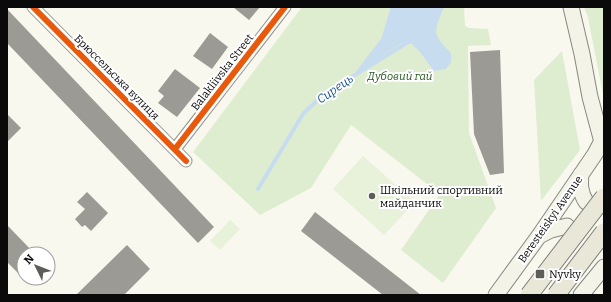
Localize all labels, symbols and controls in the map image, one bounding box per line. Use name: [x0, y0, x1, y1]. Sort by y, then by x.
street label: Balakliivska Street: [188, 31, 256, 113]
street label: Брюссельська вулиця: [71, 32, 162, 123]
park label: Дубовий гай: [366, 70, 433, 83]
water label: Сирець: [314, 72, 356, 106]
street label: Beresteiskyi Avenue: [515, 173, 585, 265]
place label: Шкільний спортивний майданчик: [380, 184, 503, 210]
marker: Шкільний спортивний майданчик: [367, 191, 377, 201]
north arrow: [16, 246, 56, 286]
text: N: [21, 252, 37, 267]
marker: Nyvky: [534, 268, 546, 280]
place label: Nyvky: [549, 268, 581, 281]

